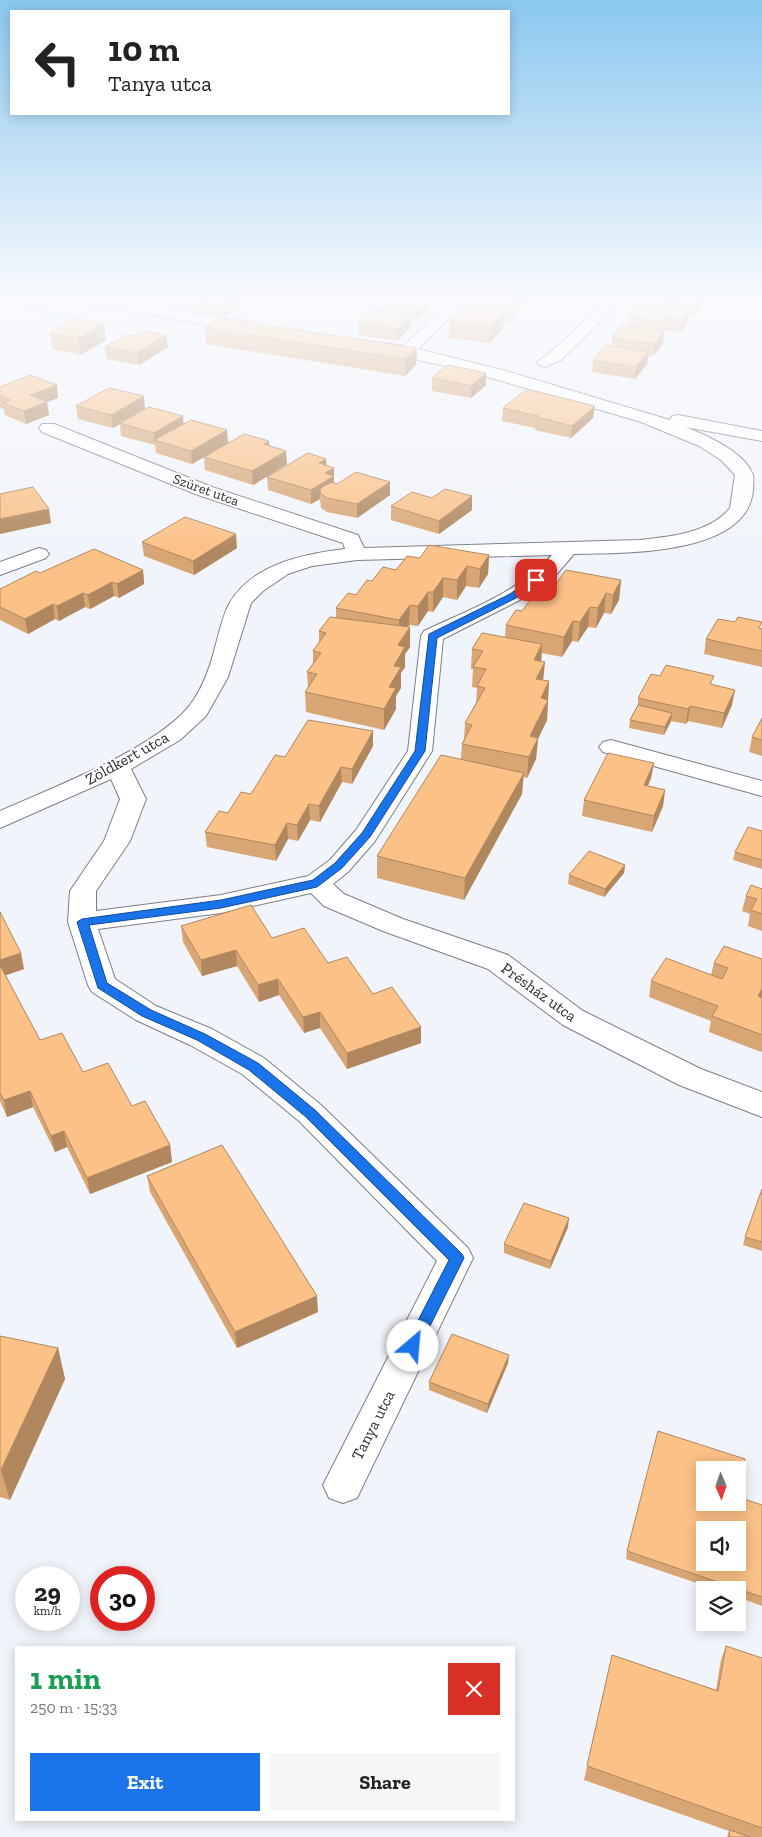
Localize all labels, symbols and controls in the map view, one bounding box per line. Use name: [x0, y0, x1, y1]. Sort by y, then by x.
text: 10 m: [108, 28, 180, 70]
icon: left: [25, 30, 90, 95]
text: Tanya utca: [108, 70, 212, 97]
street label: Szüret utca: [171, 470, 241, 510]
pin: [515, 559, 557, 601]
icon: arrive: [522, 566, 550, 594]
street label: Zöldkert utca: [82, 727, 172, 789]
street label: Présház utca: [498, 958, 580, 1026]
position arrow: [386, 1319, 438, 1371]
street label: Tanya utca: [347, 1387, 399, 1463]
north arrow: [696, 1461, 746, 1511]
map controls: [696, 1461, 746, 1631]
button: sound: [696, 1521, 746, 1571]
speed limit sign: 30: [90, 1566, 155, 1631]
text: 29: [34, 1577, 61, 1607]
button: layers: [696, 1581, 746, 1631]
text: km/h: [34, 1604, 61, 1618]
text: 1 min: [30, 1661, 101, 1697]
button: close: [448, 1663, 500, 1715]
text: 250 m · 15:33: [30, 1698, 117, 1717]
button: Exit: [30, 1753, 260, 1811]
button: Share: [270, 1753, 500, 1811]

